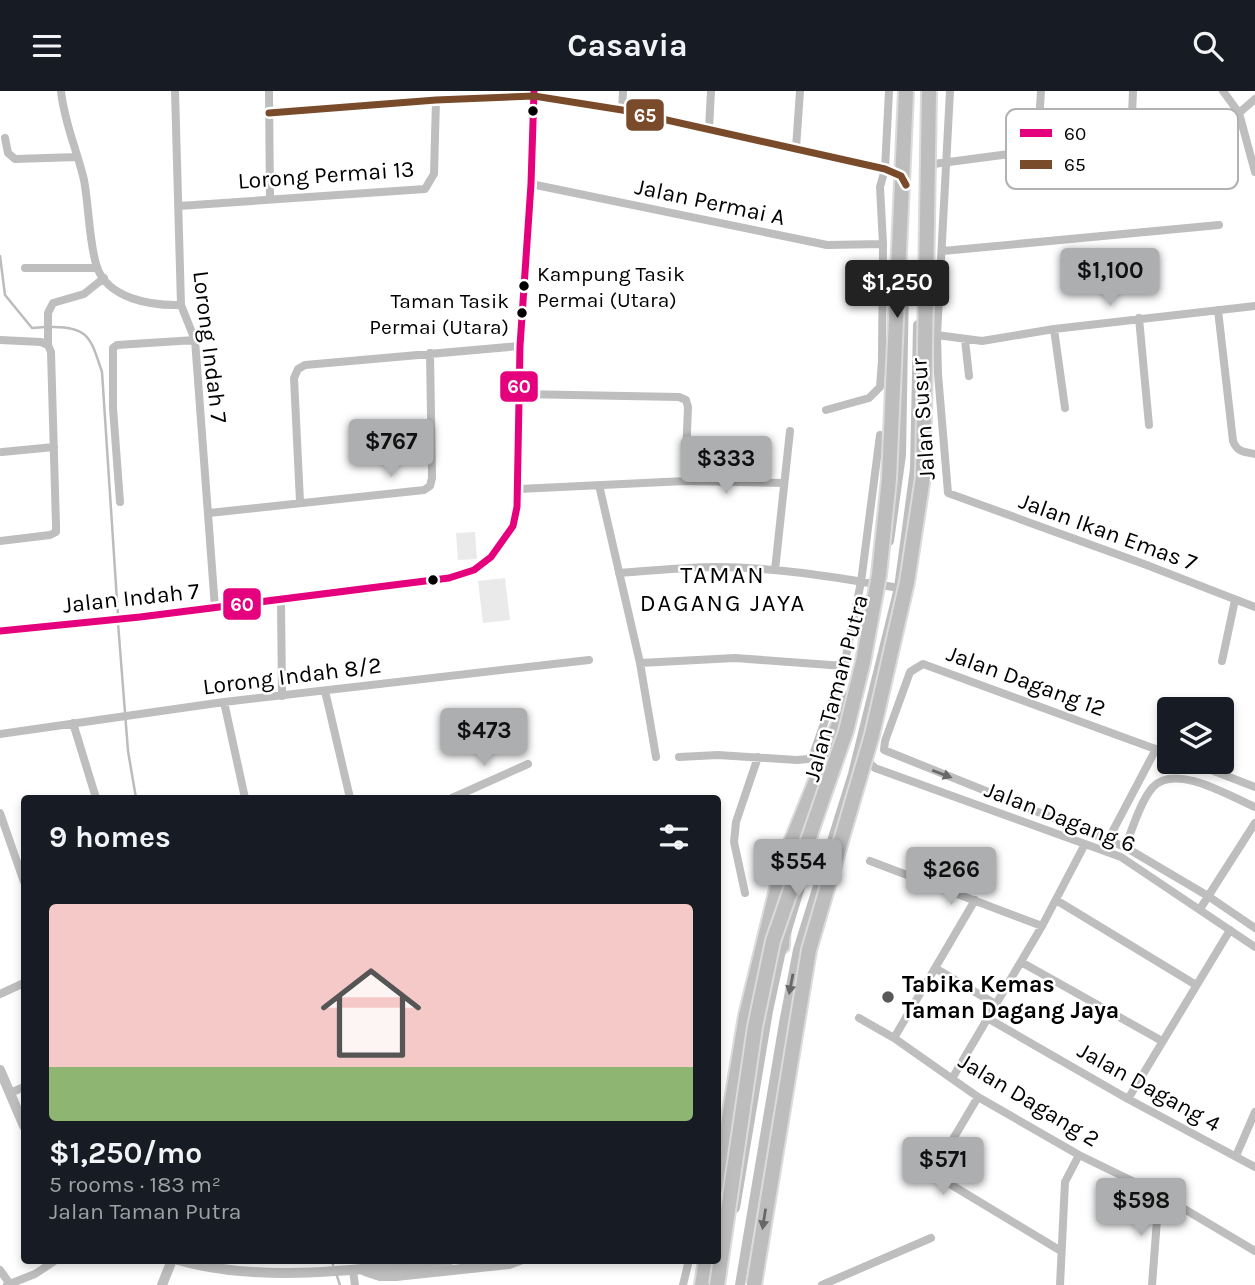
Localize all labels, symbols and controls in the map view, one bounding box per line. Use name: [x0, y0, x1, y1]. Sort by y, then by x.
icon: menu: [28, 27, 66, 65]
text: Casavia: [567, 27, 688, 64]
icon: search: [1189, 27, 1227, 65]
line badge: 65: [625, 98, 665, 132]
unlabelled marker: [526, 104, 540, 118]
text: 65: [634, 105, 656, 127]
legend: [1006, 109, 1238, 189]
text: 60: [1064, 123, 1086, 145]
text: 65: [1064, 154, 1086, 176]
street label: Lorong Permai 13: [237, 155, 415, 195]
street label: Jalan Permai A: [632, 173, 788, 231]
pin: $1,100: [1053, 249, 1167, 308]
text: $1,100: [1076, 257, 1144, 284]
pin: $1,250: [840, 261, 954, 320]
place label: Kampung Tasik Permai (Utara): [537, 262, 685, 312]
street label: Lorong Indah 7: [187, 269, 233, 425]
text: $1,250: [861, 269, 933, 296]
marker: Kampung Tasik Permai (Utara): [517, 279, 531, 293]
place label: Taman Tasik Permai (Utara): [369, 289, 509, 339]
marker: Taman Tasik Permai (Utara): [515, 306, 529, 320]
street label: Jalan Susur: [905, 356, 941, 481]
line badge: 60: [499, 370, 539, 403]
text: 60: [507, 376, 531, 398]
pin: $767: [350, 419, 432, 479]
text: $767: [365, 428, 417, 455]
pin: $333: [685, 437, 767, 496]
text: $333: [697, 445, 755, 472]
street label: Jalan Ikan Emas 7: [1015, 487, 1201, 577]
district label: TAMAN DAGANG JAYA: [640, 561, 806, 617]
unlabelled marker: [426, 573, 440, 587]
street label: Jalan Indah 7: [61, 577, 201, 619]
line badge: 60: [222, 587, 262, 621]
street label: Jalan Taman Putra: [798, 592, 874, 784]
text: 60: [230, 594, 254, 616]
street label: Jalan Dagang 12: [943, 640, 1109, 722]
street label: Lorong Indah 8/2: [201, 652, 383, 700]
map controls: [1157, 697, 1234, 774]
button: layers: [1157, 697, 1234, 774]
pin: $473: [443, 709, 525, 768]
text: $473: [456, 717, 512, 744]
one-way arrow: [931, 769, 952, 780]
street label: Jalan Dagang 6: [981, 776, 1139, 858]
icon: filters: [655, 818, 693, 856]
text: 9 homes: [49, 819, 171, 855]
pin: $554: [757, 839, 839, 899]
pin: $266: [910, 847, 992, 907]
text: $554: [770, 848, 826, 875]
text: $266: [922, 856, 980, 883]
icon: home: [308, 950, 434, 1076]
place label: Tabika Kemas Taman Dagang Jaya: [902, 971, 1119, 1024]
one-way arrow: [786, 973, 797, 995]
marker: Tabika Kemas Taman Dagang Jaya: [880, 989, 896, 1005]
street label: Jalan Dagang 4: [1073, 1037, 1225, 1137]
street label: Jalan Dagang 2: [954, 1047, 1104, 1153]
text: $1,250/mo: [49, 1135, 202, 1171]
pin: $571: [902, 1137, 984, 1197]
text: $571: [919, 1146, 967, 1173]
text: 5 rooms · 183 m²: [49, 1171, 221, 1198]
pin: $598: [1100, 1179, 1182, 1238]
text: $598: [1112, 1187, 1170, 1214]
text: Jalan Taman Putra: [49, 1198, 241, 1225]
one-way arrow: [758, 1208, 769, 1230]

